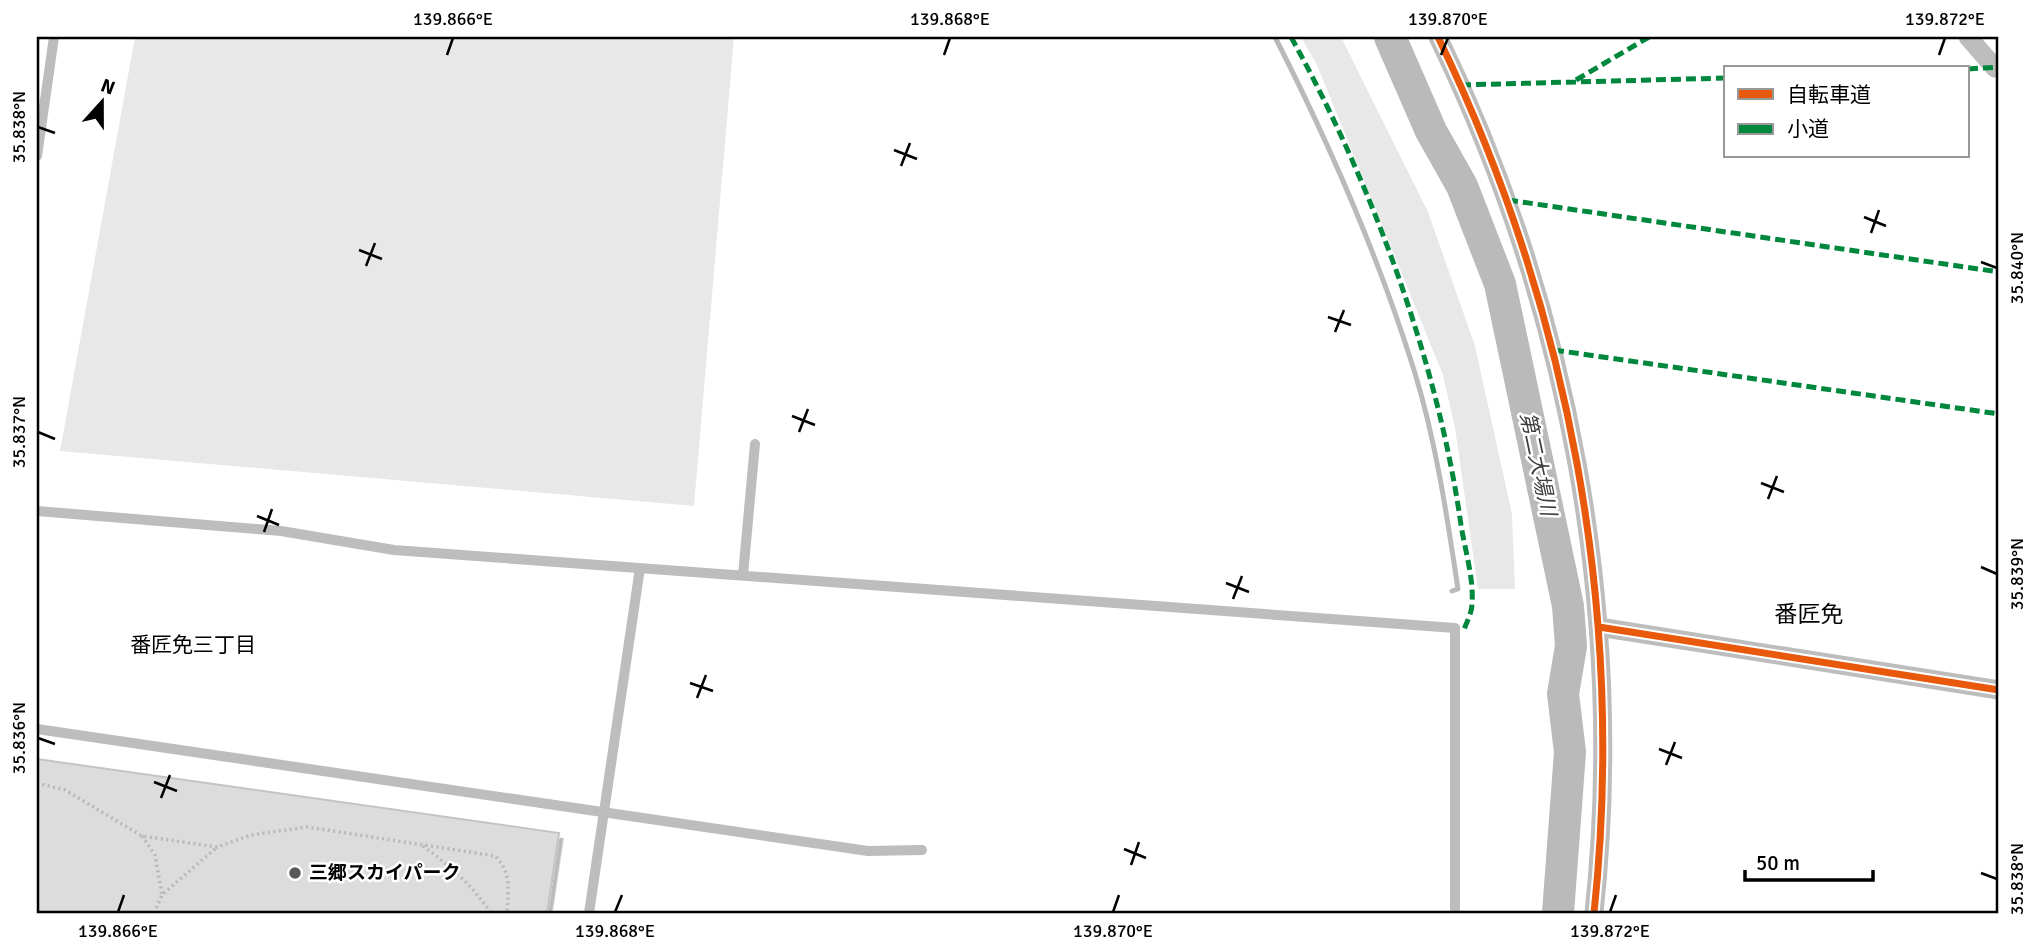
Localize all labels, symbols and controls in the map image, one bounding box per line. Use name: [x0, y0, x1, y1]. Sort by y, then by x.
text: 139.866°E: [413, 8, 493, 30]
text: 139.868°E: [910, 8, 990, 30]
text: 139.870°E: [1408, 8, 1488, 30]
text: 139.872°E: [1905, 8, 1985, 30]
north arrow: [66, 66, 136, 136]
legend: [1724, 66, 1969, 158]
text: N: [97, 73, 118, 101]
text: 自転車道: [1787, 82, 1871, 108]
text: 35.838°N: [8, 91, 30, 163]
text: 小道: [1787, 116, 1829, 142]
text: 35.840°N: [2006, 232, 2028, 304]
text: 35.837°N: [8, 396, 30, 468]
water label: 第二大場川: [1514, 410, 1562, 520]
text: 35.839°N: [2006, 538, 2028, 610]
district label: 番匠免: [1775, 600, 1844, 629]
district label: 番匠免三丁目: [130, 632, 256, 658]
text: 35.836°N: [8, 702, 30, 774]
scale bar: [1745, 838, 1873, 882]
text: 35.838°N: [2006, 843, 2028, 915]
text: 50 m: [1756, 850, 1800, 876]
place label: 三郷スカイパーク: [309, 861, 461, 885]
marker: 三郷スカイパーク: [287, 865, 303, 881]
text: 139.866°E: [78, 920, 158, 942]
text: 139.868°E: [575, 920, 655, 942]
text: 139.870°E: [1073, 920, 1153, 942]
text: 139.872°E: [1570, 920, 1650, 942]

